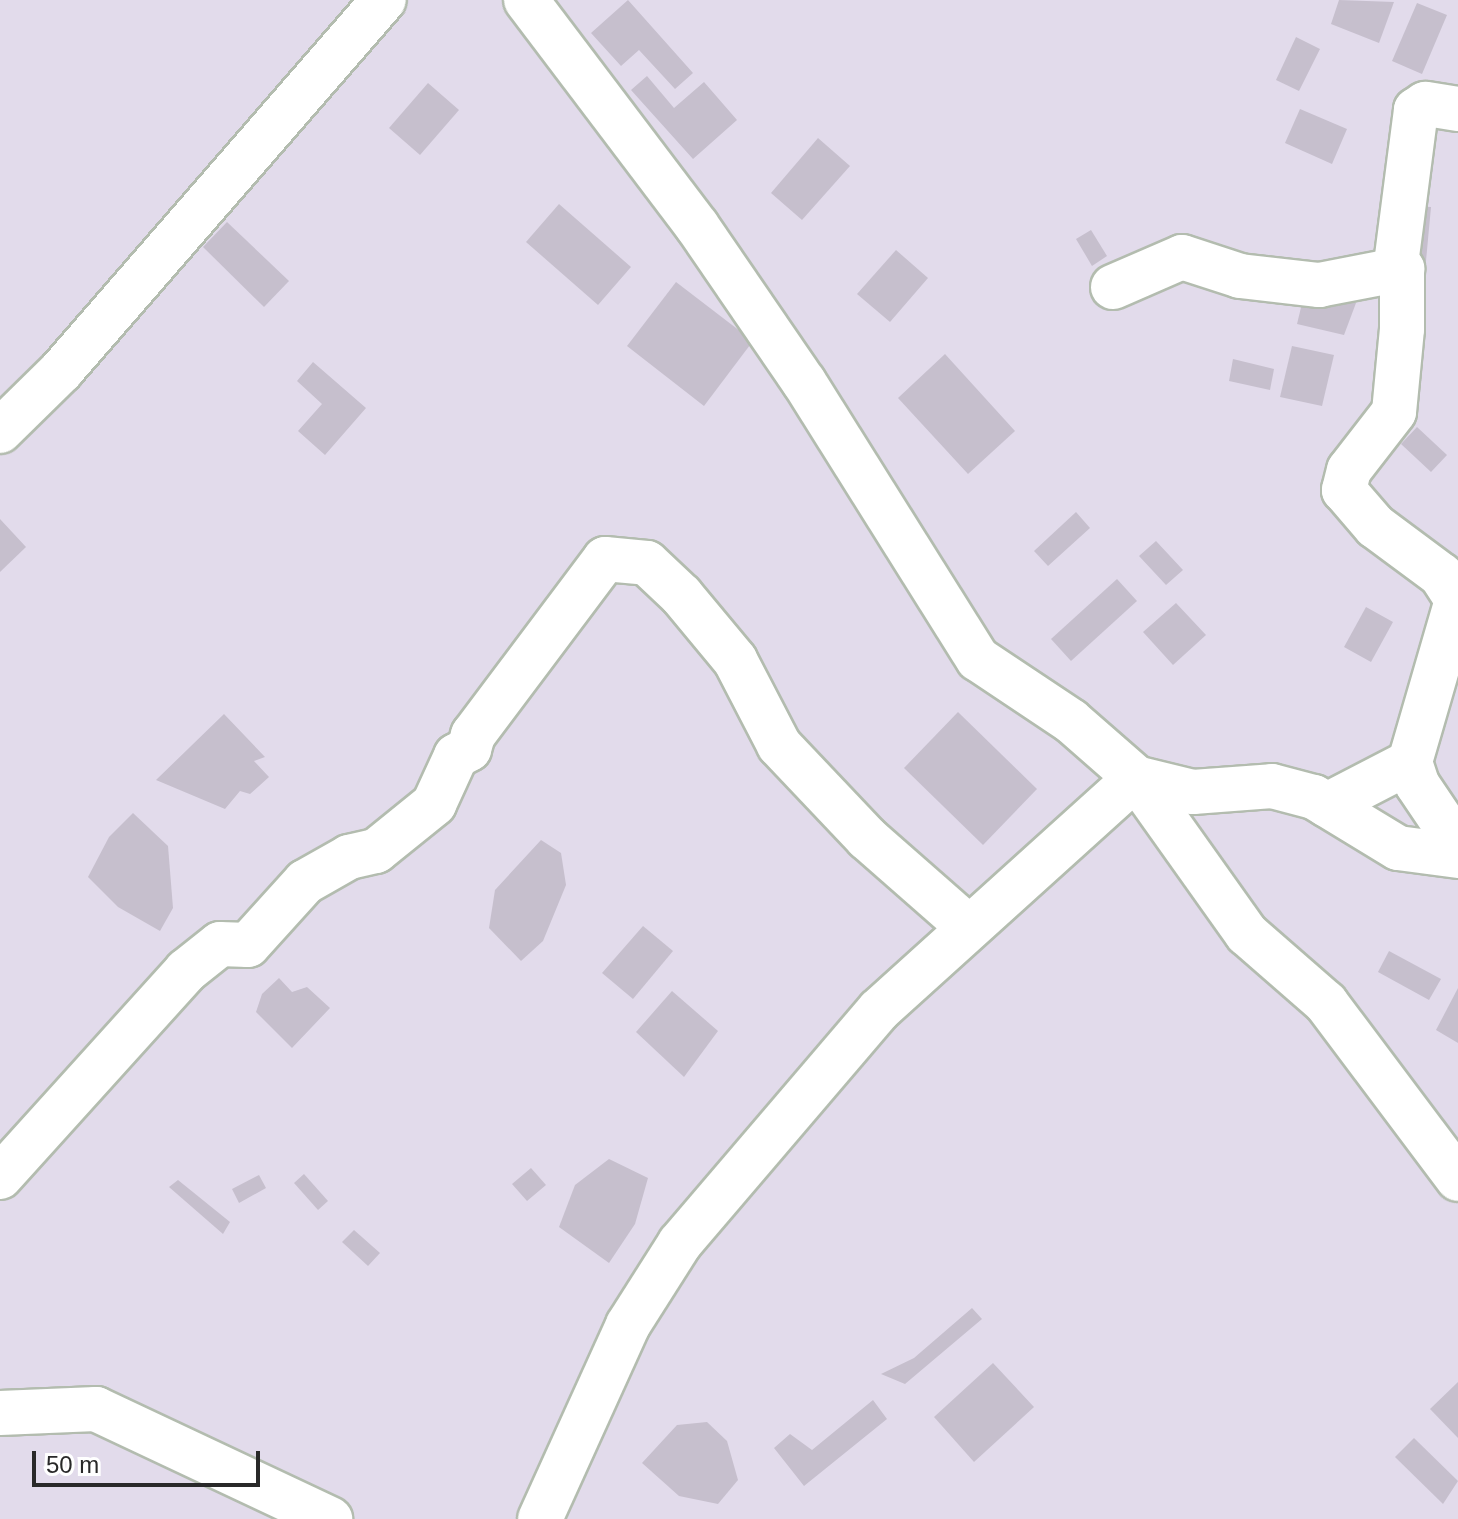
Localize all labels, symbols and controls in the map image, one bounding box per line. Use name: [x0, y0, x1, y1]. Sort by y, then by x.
scale bar: [36, 1435, 264, 1485]
text: 50 m: [46, 1451, 99, 1478]

